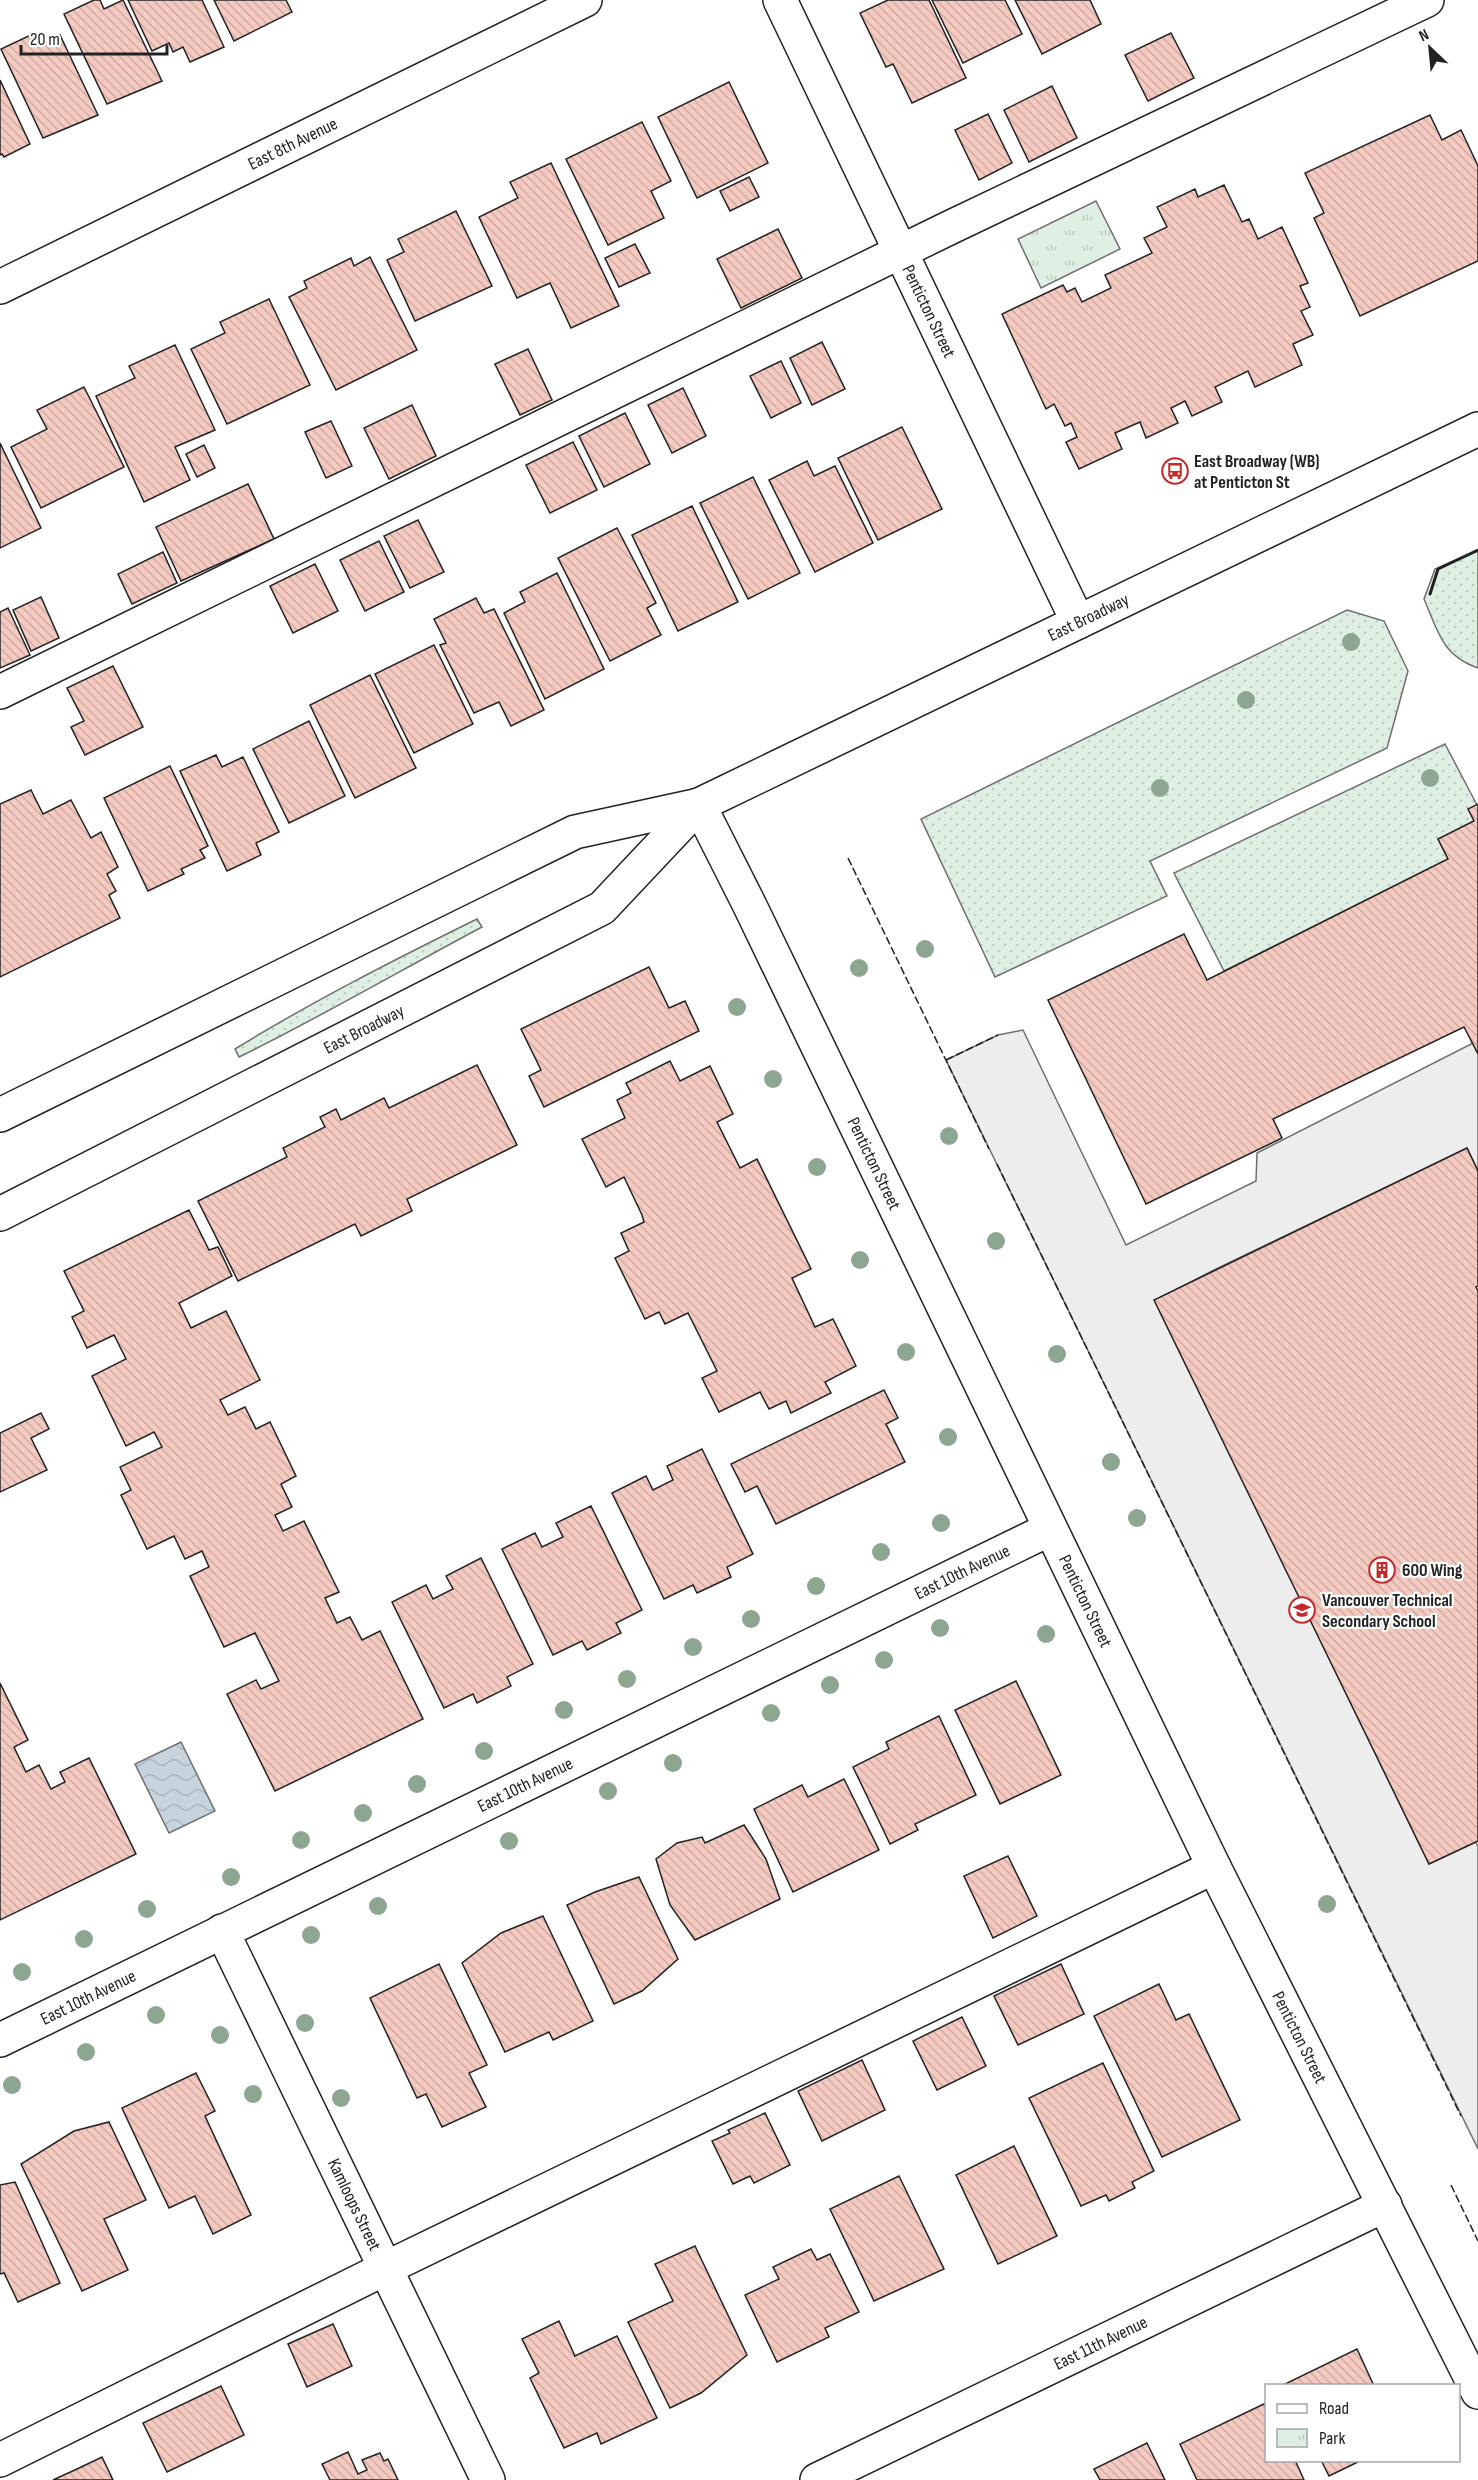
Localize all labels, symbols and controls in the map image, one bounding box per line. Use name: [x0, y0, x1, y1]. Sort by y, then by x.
scale bar: [21, 18, 166, 56]
north arrow: [1400, 18, 1460, 78]
text: N: [1416, 25, 1432, 46]
text: 20 m: [30, 29, 60, 50]
street label: East 8th Avenue: [245, 113, 341, 175]
street label: Penticton Street: [898, 262, 960, 361]
place label: East Broadway (WB) at Penticton St: [1194, 451, 1320, 493]
bus stop icon: East Broadway (WB) at Penticton St: [1160, 456, 1190, 486]
street label: East Broadway: [1045, 589, 1132, 646]
street label: East Broadway: [320, 1000, 408, 1059]
street label: Penticton Street: [843, 1114, 905, 1214]
street label: East 10th Avenue: [911, 1540, 1013, 1604]
street label: Penticton Street: [1054, 1552, 1117, 1651]
building icon: 600 Wing: [1367, 1555, 1397, 1585]
place label: 600 Wing: [1402, 1560, 1463, 1581]
place label: Vancouver Technical Secondary School: [1322, 1590, 1452, 1632]
school or university icon: Vancouver Technical Secondary School: [1287, 1595, 1317, 1625]
street label: East 10th Avenue: [474, 1753, 576, 1817]
street label: East 10th Avenue: [37, 1965, 139, 2030]
street label: Penticton Street: [1267, 1988, 1331, 2087]
street label: Kamloops Street: [323, 2155, 386, 2255]
street label: East 11th Avenue: [1050, 2312, 1151, 2375]
legend: [1265, 2384, 1460, 2462]
text: Road: [1319, 2398, 1349, 2419]
text: Park: [1319, 2428, 1345, 2449]

